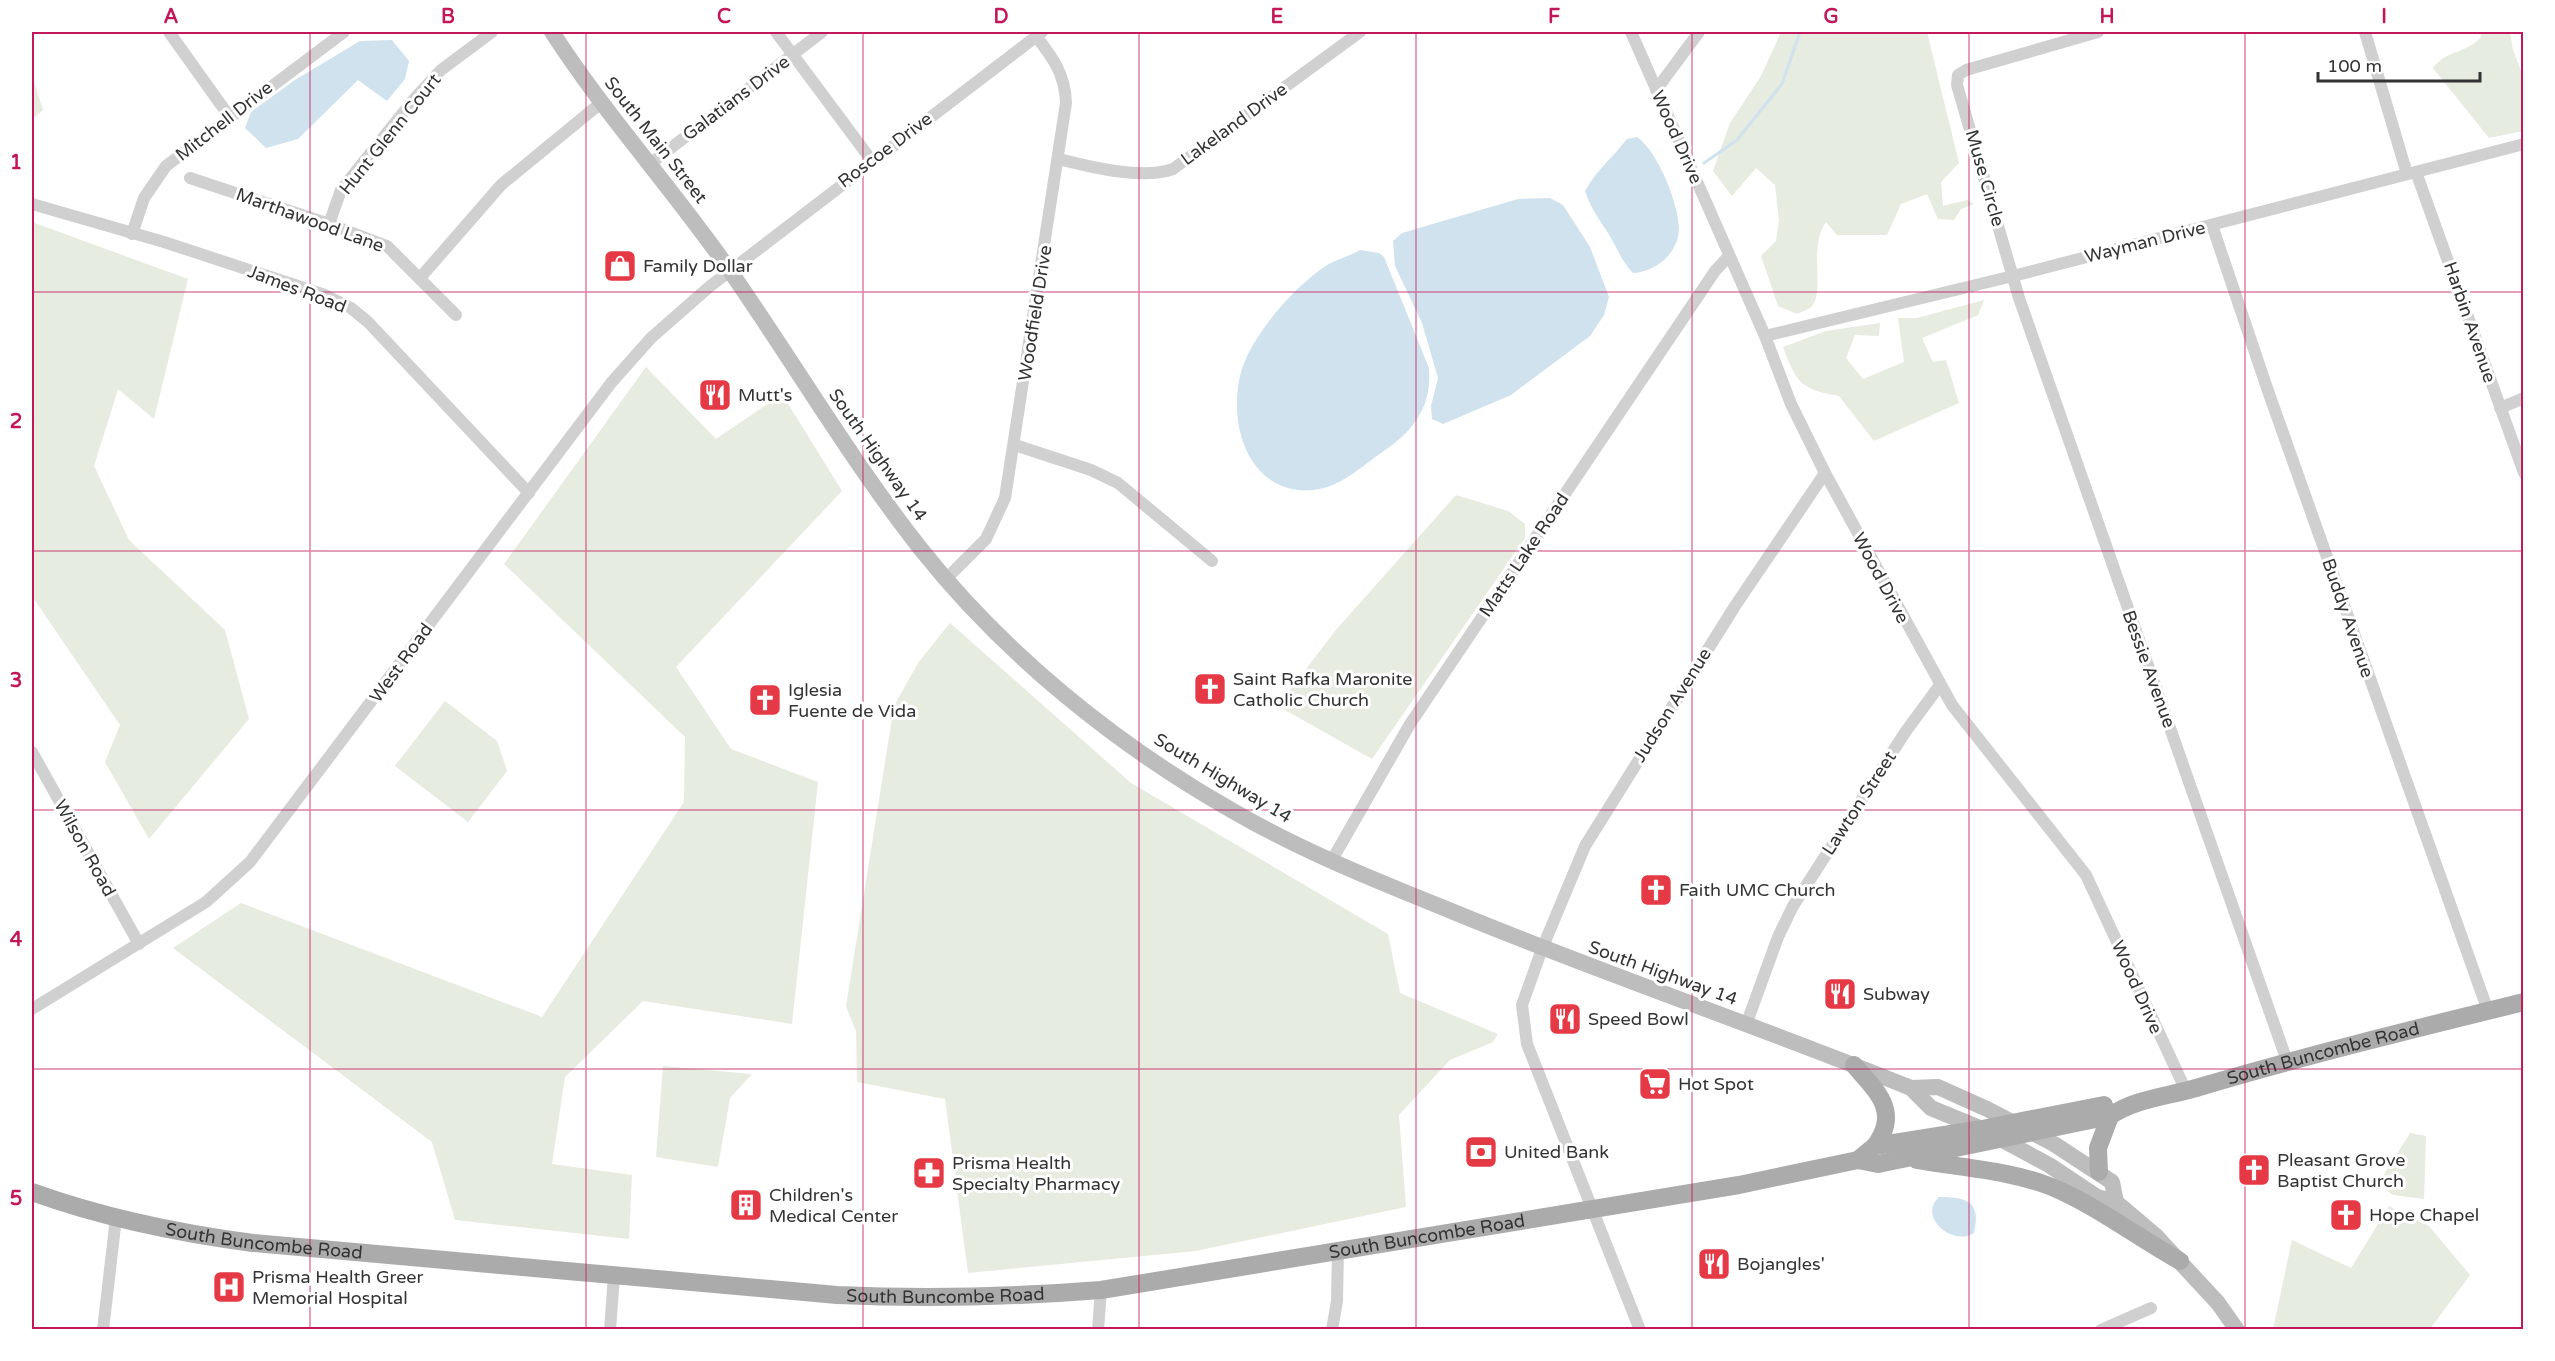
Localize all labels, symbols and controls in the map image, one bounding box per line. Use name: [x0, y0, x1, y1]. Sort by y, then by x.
text: A: [164, 5, 179, 29]
text: B: [441, 5, 455, 29]
text: C: [717, 5, 731, 29]
text: D: [993, 5, 1009, 29]
text: E: [1271, 5, 1284, 29]
text: F: [1548, 5, 1560, 29]
text: G: [1823, 5, 1839, 29]
text: H: [2099, 5, 2115, 29]
text: I: [2381, 5, 2387, 29]
scale bar: [2318, 45, 2480, 83]
street label: Galatians Drive: [678, 51, 794, 145]
text: 100 m: [2327, 55, 2382, 77]
street label: Hunt Glenn Court: [334, 69, 446, 199]
street label: South Main Street: [600, 72, 712, 208]
street label: Mitchell Drive: [171, 76, 277, 166]
street label: Lakeland Drive: [1176, 78, 1292, 170]
street label: Wood Drive: [1647, 87, 1707, 187]
street label: Roscoe Drive: [834, 107, 936, 193]
street label: Muse Circle: [1961, 127, 2009, 229]
text: 1: [10, 151, 22, 175]
street label: Marthawood Lane: [233, 183, 387, 257]
street label: Wayman Drive: [2082, 216, 2208, 268]
street label: Woodfield Drive: [1013, 244, 1057, 382]
shop icon: Family Dollar: [602, 248, 638, 284]
place label: Family Dollar: [643, 255, 753, 277]
street label: Harbin Avenue: [2439, 259, 2501, 385]
street label: James Road: [245, 260, 349, 318]
restaurant icon: Mutt's: [697, 377, 733, 413]
place label: Mutt's: [738, 384, 793, 406]
street label: South Highway 14: [824, 385, 932, 525]
text: 2: [10, 410, 22, 434]
street label: Matts Lake Road: [1474, 489, 1574, 621]
street label: Wood Drive: [1848, 529, 1914, 627]
street label: Buddy Avenue: [2317, 555, 2379, 681]
street label: Bessie Avenue: [2118, 607, 2180, 731]
street label: West Road: [365, 619, 437, 707]
street label: Judson Avenue: [1628, 644, 1716, 766]
place label: Saint Rafka Maronite Catholic Church: [1233, 668, 1412, 711]
text: 3: [10, 669, 22, 693]
church icon: Saint Rafka Maronite Catholic Church: [1192, 671, 1228, 707]
place label: Iglesia Fuente de Vida: [788, 679, 916, 722]
church icon: Iglesia Fuente de Vida: [747, 682, 783, 718]
street label: South Highway 14: [1150, 728, 1296, 828]
street label: Lawton Street: [1817, 747, 1901, 859]
street label: Wilson Road: [49, 796, 121, 900]
church icon: Faith UMC Church: [1638, 872, 1674, 908]
place label: Faith UMC Church: [1679, 879, 1835, 901]
text: 4: [10, 928, 23, 952]
street label: South Highway 14: [1586, 936, 1740, 1010]
street label: Wood Drive: [2107, 937, 2167, 1037]
restaurant icon: Subway: [1822, 976, 1858, 1012]
place label: Subway: [1863, 983, 1930, 1005]
restaurant icon: Speed Bowl: [1547, 1001, 1583, 1037]
place label: Speed Bowl: [1588, 1008, 1689, 1030]
street label: South Buncombe Road: [2224, 1017, 2422, 1089]
supermarket icon: Hot Spot: [1637, 1066, 1673, 1102]
place label: Hot Spot: [1678, 1073, 1754, 1095]
bank icon: United Bank: [1463, 1134, 1499, 1170]
place label: United Bank: [1504, 1141, 1609, 1163]
place label: Pleasant Grove Baptist Church: [2277, 1149, 2406, 1192]
place label: Prisma Health Specialty Pharmacy: [952, 1152, 1120, 1195]
church icon: Pleasant Grove Baptist Church: [2236, 1152, 2272, 1188]
pharmacy icon: Prisma Health Specialty Pharmacy: [911, 1155, 947, 1191]
place label: Children's Medical Center: [769, 1184, 898, 1227]
text: 5: [10, 1187, 22, 1211]
building icon: Children's Medical Center: [728, 1187, 764, 1223]
church icon: Hope Chapel: [2328, 1197, 2364, 1233]
place label: Hope Chapel: [2369, 1204, 2479, 1226]
street label: South Buncombe Road: [1327, 1209, 1527, 1263]
street label: South Buncombe Road: [164, 1218, 363, 1264]
restaurant icon: Bojangles': [1696, 1246, 1732, 1282]
place label: Bojangles': [1737, 1253, 1825, 1275]
place label: Prisma Health Greer Memorial Hospital: [252, 1266, 424, 1309]
hospital icon: Prisma Health Greer Memorial Hospital: [211, 1269, 247, 1305]
street label: South Buncombe Road: [846, 1283, 1045, 1308]

